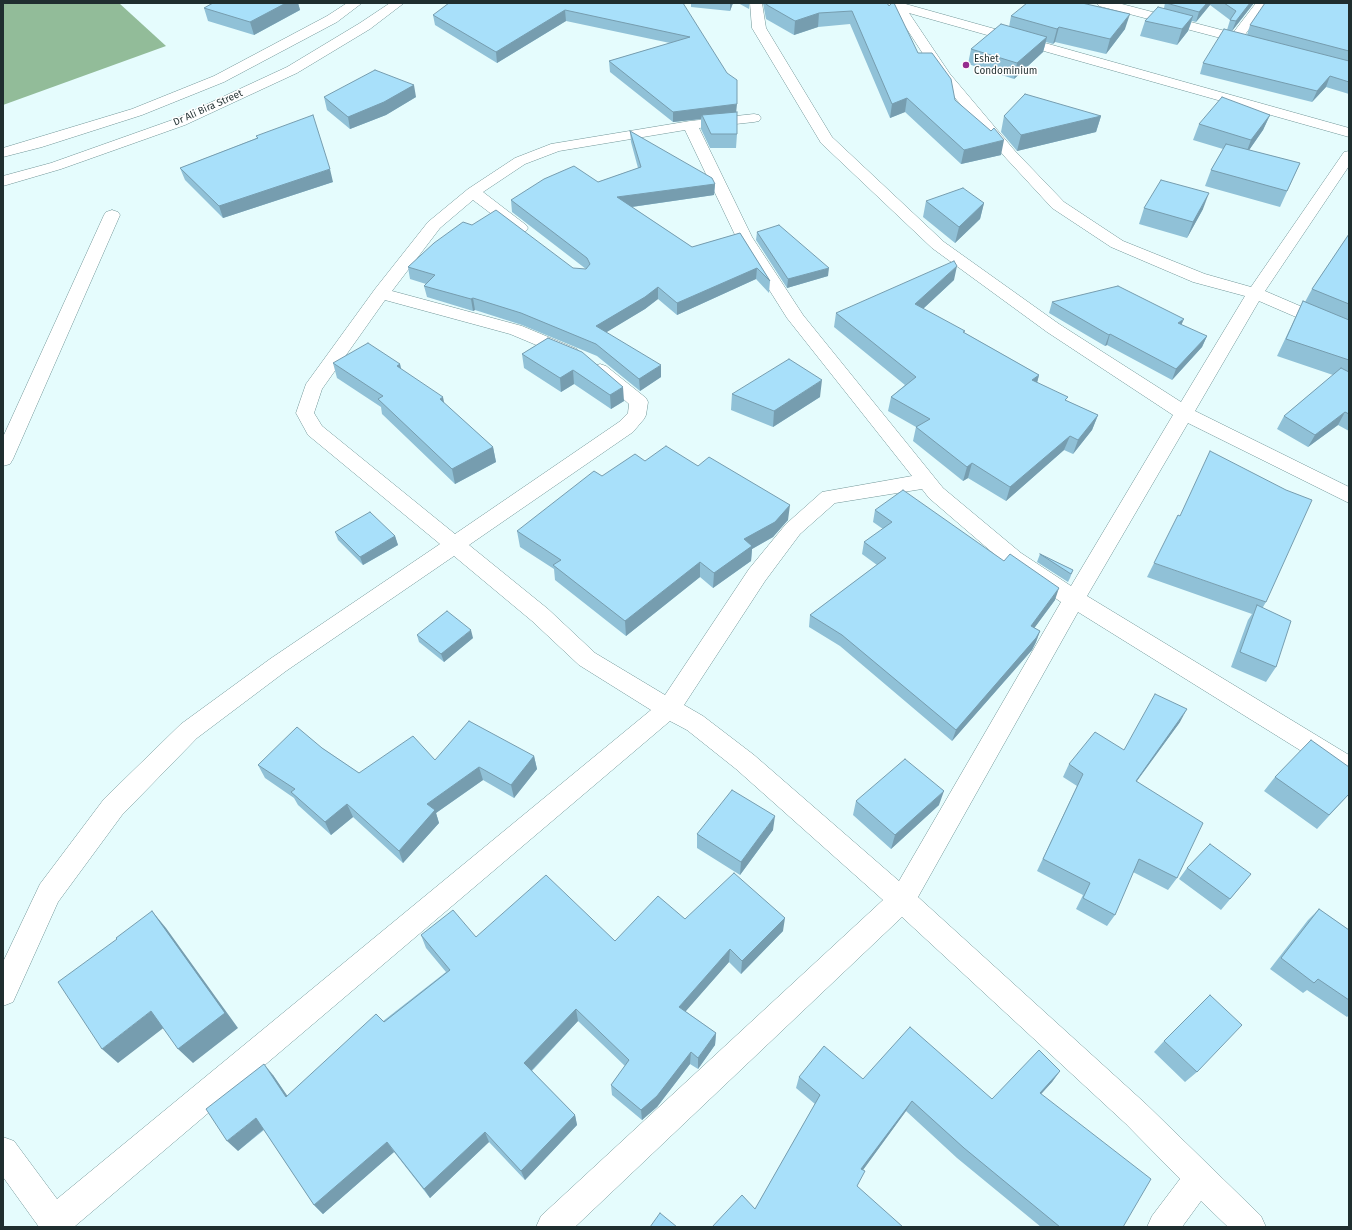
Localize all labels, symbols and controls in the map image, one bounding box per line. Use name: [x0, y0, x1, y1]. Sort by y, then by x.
place label: Eshet Condominium: [974, 53, 1037, 76]
marker: Eshet Condominium: [961, 60, 971, 70]
street label: Dr Ali Bira Street: [171, 87, 245, 129]

